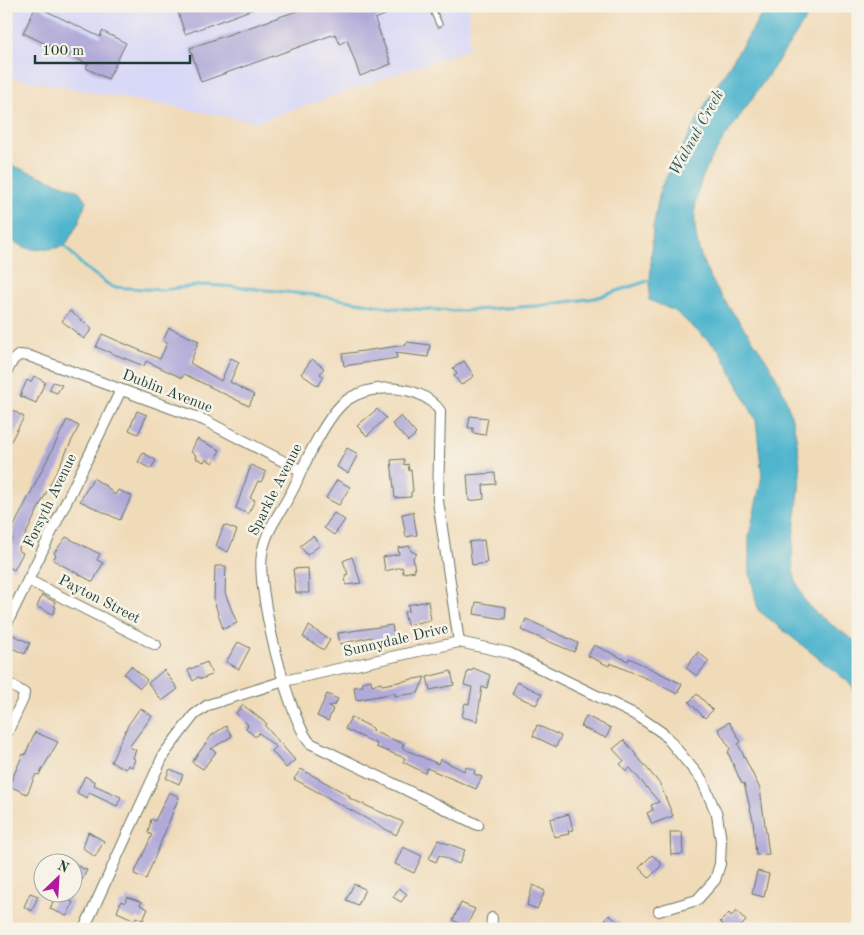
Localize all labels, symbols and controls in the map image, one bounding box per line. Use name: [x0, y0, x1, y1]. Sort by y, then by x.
scale bar: [35, 32, 190, 64]
text: 100 m: [42, 44, 84, 59]
water label: Walnut Creek: [667, 87, 727, 179]
street label: Dublin Avenue: [120, 368, 214, 416]
street label: Sparkle Avenue: [246, 441, 306, 539]
street label: Forsyth Avenue: [22, 452, 80, 550]
street label: Payton Street: [56, 573, 142, 627]
street label: Sunnydale Drive: [342, 622, 450, 660]
north arrow: [32, 852, 82, 902]
text: N: [55, 859, 71, 876]

